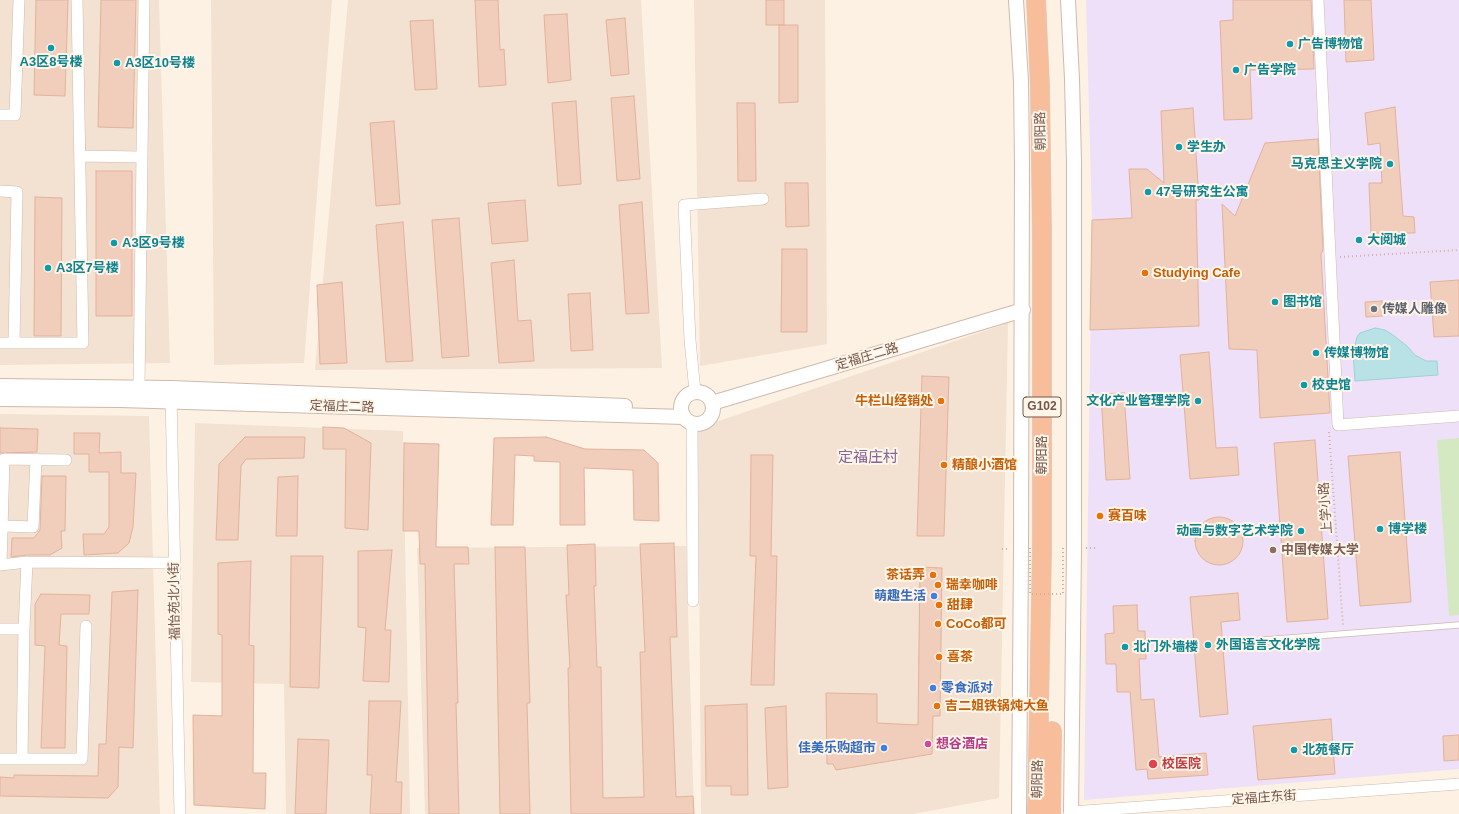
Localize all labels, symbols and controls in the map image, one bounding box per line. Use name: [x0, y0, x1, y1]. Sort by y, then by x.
place label: 广告博物馆: [1298, 36, 1363, 52]
marker: 广告博物馆: [1285, 39, 1295, 49]
marker: A3区8号楼: [46, 43, 56, 53]
place label: A3区8号楼: [20, 54, 82, 70]
place label: A3区10号楼: [125, 55, 195, 71]
marker: A3区10号楼: [112, 58, 122, 68]
place label: 广告学院: [1244, 62, 1296, 78]
marker: 广告学院: [1231, 65, 1241, 75]
street label: 朝阳路: [1033, 111, 1049, 151]
place label: 学生办: [1187, 139, 1226, 155]
marker: 学生办: [1174, 142, 1184, 152]
place label: 马克思主义学院: [1291, 156, 1382, 172]
marker: 马克思主义学院: [1385, 159, 1395, 169]
place label: 47号研究生公寓: [1156, 184, 1248, 200]
marker: 47号研究生公寓: [1143, 187, 1153, 197]
place label: 大阅城: [1367, 232, 1406, 248]
place label: A3区9号楼: [122, 235, 185, 251]
marker: 大阅城: [1354, 235, 1364, 245]
marker: A3区9号楼: [109, 238, 119, 248]
place label: A3区7号楼: [56, 260, 119, 276]
marker: A3区7号楼: [43, 263, 53, 273]
place label: Studying Cafe: [1153, 265, 1240, 281]
marker: Studying Cafe: [1140, 268, 1150, 278]
place label: 图书馆: [1283, 294, 1322, 310]
marker: 图书馆: [1270, 297, 1280, 307]
place label: 传媒人雕像: [1382, 301, 1447, 317]
marker: 传媒人雕像: [1369, 304, 1379, 314]
street label: 定福庄二路: [834, 340, 900, 374]
place label: 传媒博物馆: [1324, 345, 1389, 361]
marker: 传媒博物馆: [1311, 348, 1321, 358]
place label: 校史馆: [1312, 377, 1351, 393]
marker: 校史馆: [1299, 380, 1309, 390]
place label: 牛栏山经销处: [855, 393, 933, 409]
place label: 文化产业管理学院: [1086, 393, 1190, 409]
marker: 牛栏山经销处: [936, 396, 946, 406]
marker: 文化产业管理学院: [1193, 396, 1203, 406]
road number: G102: [1023, 397, 1061, 417]
street label: 定福庄二路: [309, 398, 375, 416]
street label: 朝阳路: [1034, 436, 1050, 474]
district label: 定福庄村: [838, 449, 898, 467]
place label: 精酿小酒馆: [952, 457, 1017, 473]
marker: 精酿小酒馆: [939, 460, 949, 470]
street label: 上学小路: [1316, 482, 1336, 534]
place label: 赛百味: [1108, 508, 1147, 524]
marker: 赛百味: [1095, 511, 1105, 521]
place label: 博学楼: [1388, 521, 1427, 537]
place label: 动画与数字艺术学院: [1176, 523, 1293, 539]
marker: 博学楼: [1375, 524, 1385, 534]
marker: 动画与数字艺术学院: [1296, 526, 1306, 536]
place label: 中国传媒大学: [1281, 542, 1359, 558]
marker: 中国传媒大学: [1268, 545, 1278, 555]
street label: 福怡苑北小街: [167, 562, 183, 640]
place label: 茶话弄: [886, 567, 925, 583]
marker: 茶话弄: [928, 570, 938, 580]
place label: 瑞幸咖啡: [946, 577, 998, 593]
marker: 瑞幸咖啡: [933, 580, 943, 590]
place label: 萌趣生活: [874, 588, 926, 604]
marker: 萌趣生活: [929, 591, 939, 601]
place label: 甜肆: [947, 597, 973, 613]
marker: 甜肆: [934, 600, 944, 610]
place label: CoCo都可: [946, 616, 1007, 632]
marker: CoCo都可: [933, 619, 943, 629]
place label: 外国语言文化学院: [1216, 637, 1320, 653]
place label: 北门外墙楼: [1133, 639, 1198, 655]
marker: 外国语言文化学院: [1203, 640, 1213, 650]
marker: 北门外墙楼: [1120, 642, 1130, 652]
place label: 喜茶: [947, 649, 973, 665]
marker: 喜茶: [934, 652, 944, 662]
place label: 零食派对: [941, 680, 993, 696]
marker: 零食派对: [928, 683, 938, 693]
place label: 吉二姐铁锅炖大鱼: [945, 698, 1049, 714]
marker: 吉二姐铁锅炖大鱼: [932, 701, 942, 711]
place label: 想谷酒店: [936, 736, 988, 752]
marker: 想谷酒店: [923, 739, 933, 749]
place label: 佳美乐购超市: [798, 740, 876, 756]
place label: 北苑餐厅: [1302, 742, 1354, 758]
marker: 佳美乐购超市: [879, 743, 889, 753]
marker: 北苑餐厅: [1289, 745, 1299, 755]
place label: 校医院: [1162, 756, 1201, 772]
marker: 校医院: [1147, 758, 1159, 770]
street label: 朝阳路: [1030, 759, 1046, 799]
street label: 定福庄东街: [1231, 788, 1297, 808]

